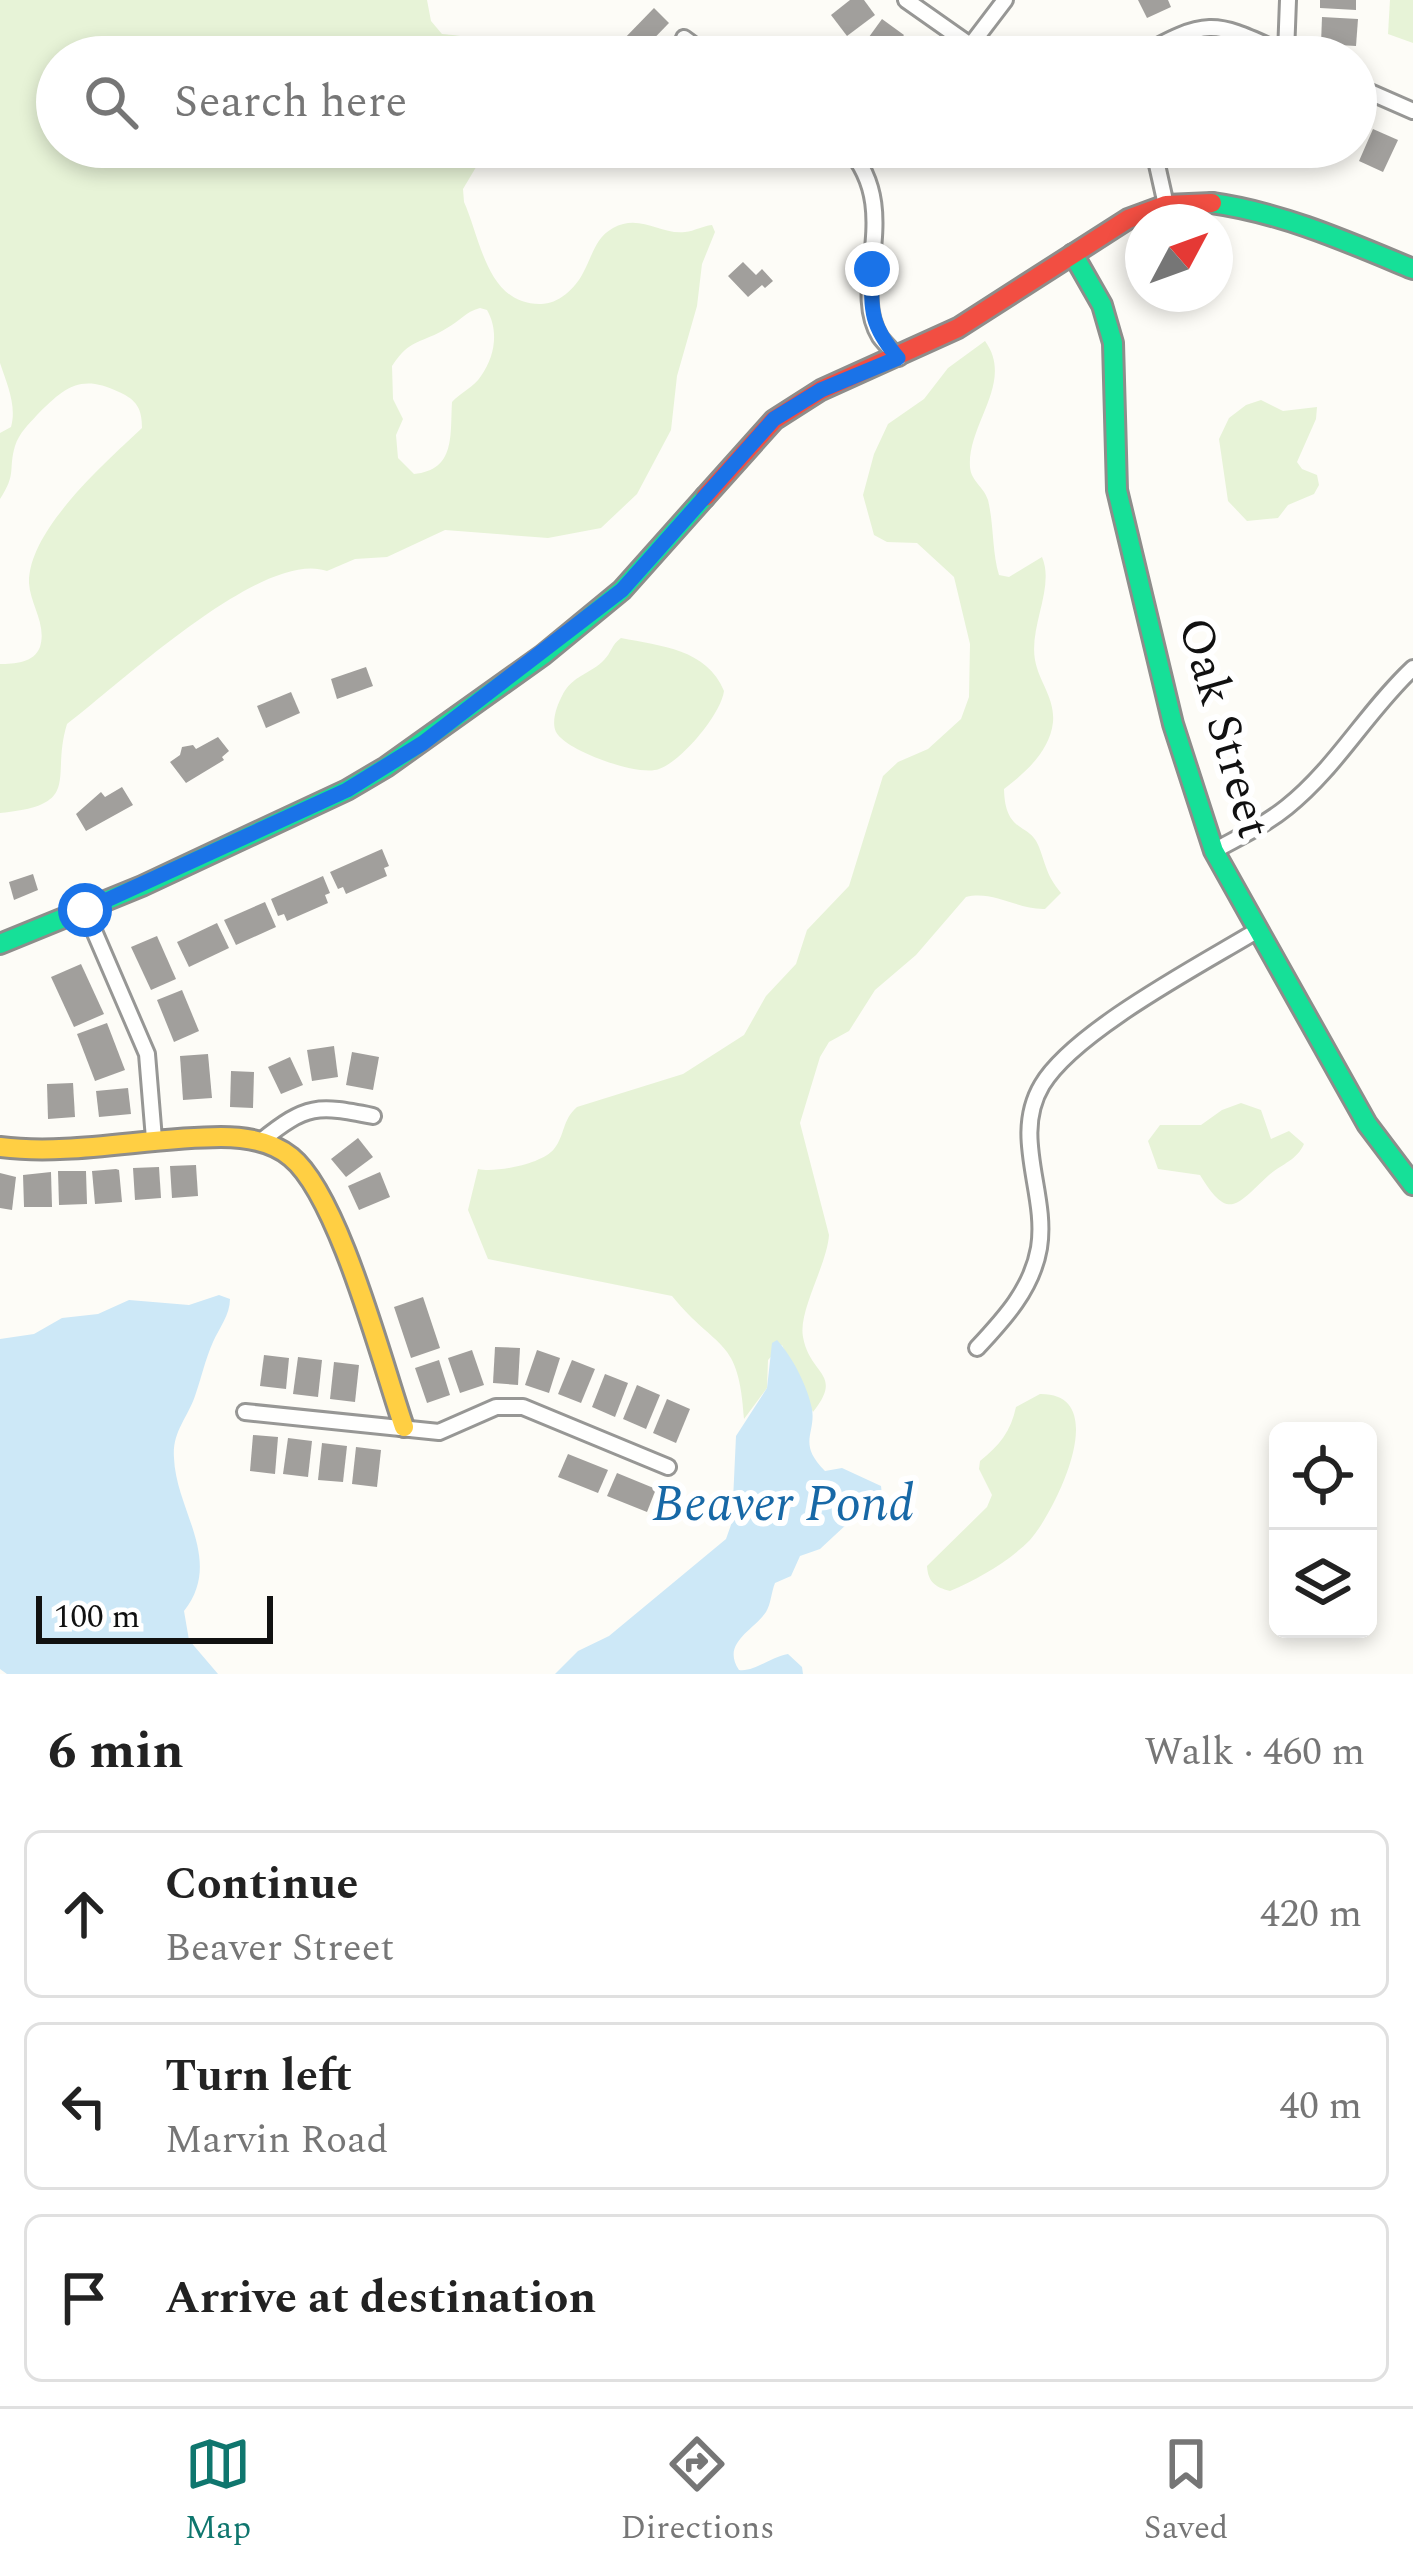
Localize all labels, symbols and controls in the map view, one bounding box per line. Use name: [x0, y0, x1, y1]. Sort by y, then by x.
search box: [36, 36, 1377, 168]
text: Search here: [174, 68, 407, 137]
icon: search: [78, 69, 144, 135]
north arrow: [1125, 204, 1233, 312]
route end: [845, 242, 899, 296]
street label: Oak Street: [1158, 609, 1290, 847]
route start: [58, 883, 112, 937]
map controls: [1269, 1422, 1377, 1638]
button: locate: [1269, 1422, 1377, 1530]
water label: Beaver Pond: [652, 1466, 914, 1544]
button: layers: [1269, 1530, 1377, 1638]
scale bar: [36, 1590, 273, 1643]
text: 100 m: [54, 1592, 140, 1642]
text: 6 min: [48, 1713, 184, 1791]
text: Walk · 460 m: [1144, 1723, 1365, 1782]
text: Continue: [165, 1850, 358, 1919]
icon: ahead: [51, 1881, 117, 1947]
text: 420 m: [1260, 1885, 1362, 1944]
text: Beaver Street: [165, 1919, 394, 1978]
text: Turn left: [165, 2042, 352, 2111]
icon: left: [51, 2073, 117, 2139]
text: 40 m: [1280, 2077, 1362, 2136]
text: Marvin Road: [165, 2111, 388, 2170]
text: Arrive at destination: [165, 2264, 596, 2333]
icon: arrive: [51, 2265, 117, 2331]
tab: Map: [185, 2431, 251, 2553]
tab: Directions: [620, 2431, 774, 2553]
tab: Saved: [1144, 2431, 1228, 2553]

